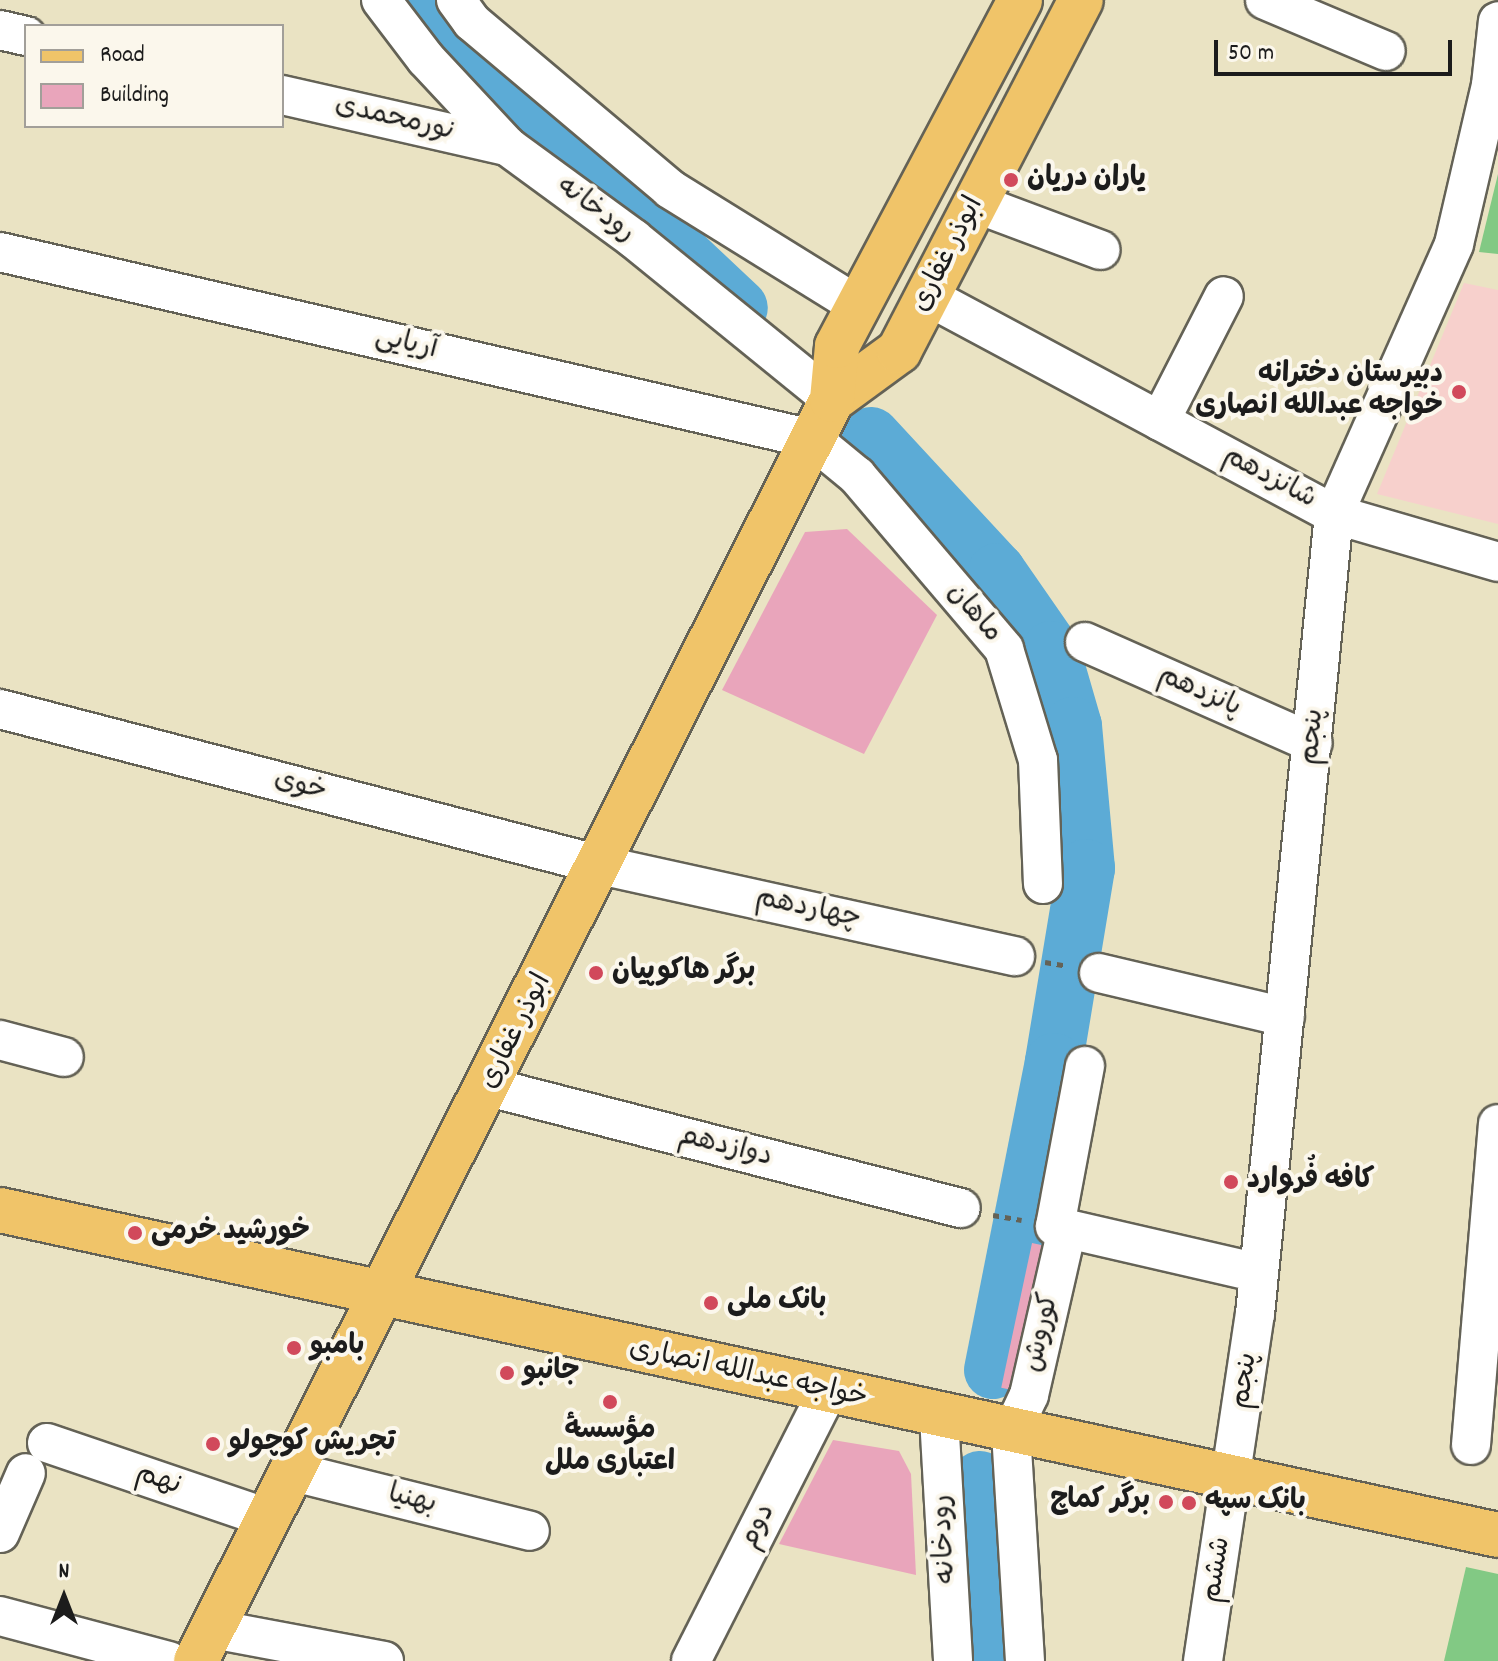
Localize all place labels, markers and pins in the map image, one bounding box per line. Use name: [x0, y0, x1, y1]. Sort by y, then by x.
place label: یاران دریان: [1027, 163, 1146, 197]
marker: یاران دریان: [1002, 171, 1020, 189]
place label: دبیرستان دخترانه خواجه عبدالله انصاری: [1195, 359, 1443, 425]
marker: دبیرستان دخترانه خواجه عبدالله انصاری: [1450, 383, 1468, 401]
place label: برگر هاکوپیان: [612, 956, 755, 990]
marker: برگر هاکوپیان: [587, 964, 605, 982]
place label: کافه فُروارد: [1247, 1165, 1374, 1199]
marker: کافه فُروارد: [1222, 1173, 1240, 1191]
place label: خورشید خرمی: [151, 1216, 310, 1250]
marker: خورشید خرمی: [126, 1224, 144, 1242]
place label: بانک ملی: [727, 1286, 826, 1320]
marker: بانک ملی: [702, 1294, 720, 1312]
place label: بامبو: [310, 1331, 364, 1365]
marker: بامبو: [285, 1339, 303, 1357]
place label: جانبو: [523, 1356, 580, 1390]
marker: جانبو: [498, 1364, 516, 1382]
marker: مؤسسهٔ اعتباری ملل: [601, 1393, 619, 1411]
place label: مؤسسهٔ اعتباری ملل: [545, 1415, 675, 1481]
place label: تجریش کوچولو: [229, 1427, 395, 1461]
marker: تجریش کوچولو: [204, 1435, 222, 1453]
place label: برگر کماچ: [1050, 1485, 1150, 1519]
place label: بانک سپه: [1205, 1486, 1306, 1520]
marker: برگر کماچ: [1157, 1493, 1175, 1511]
marker: بانک سپه: [1180, 1494, 1198, 1512]

